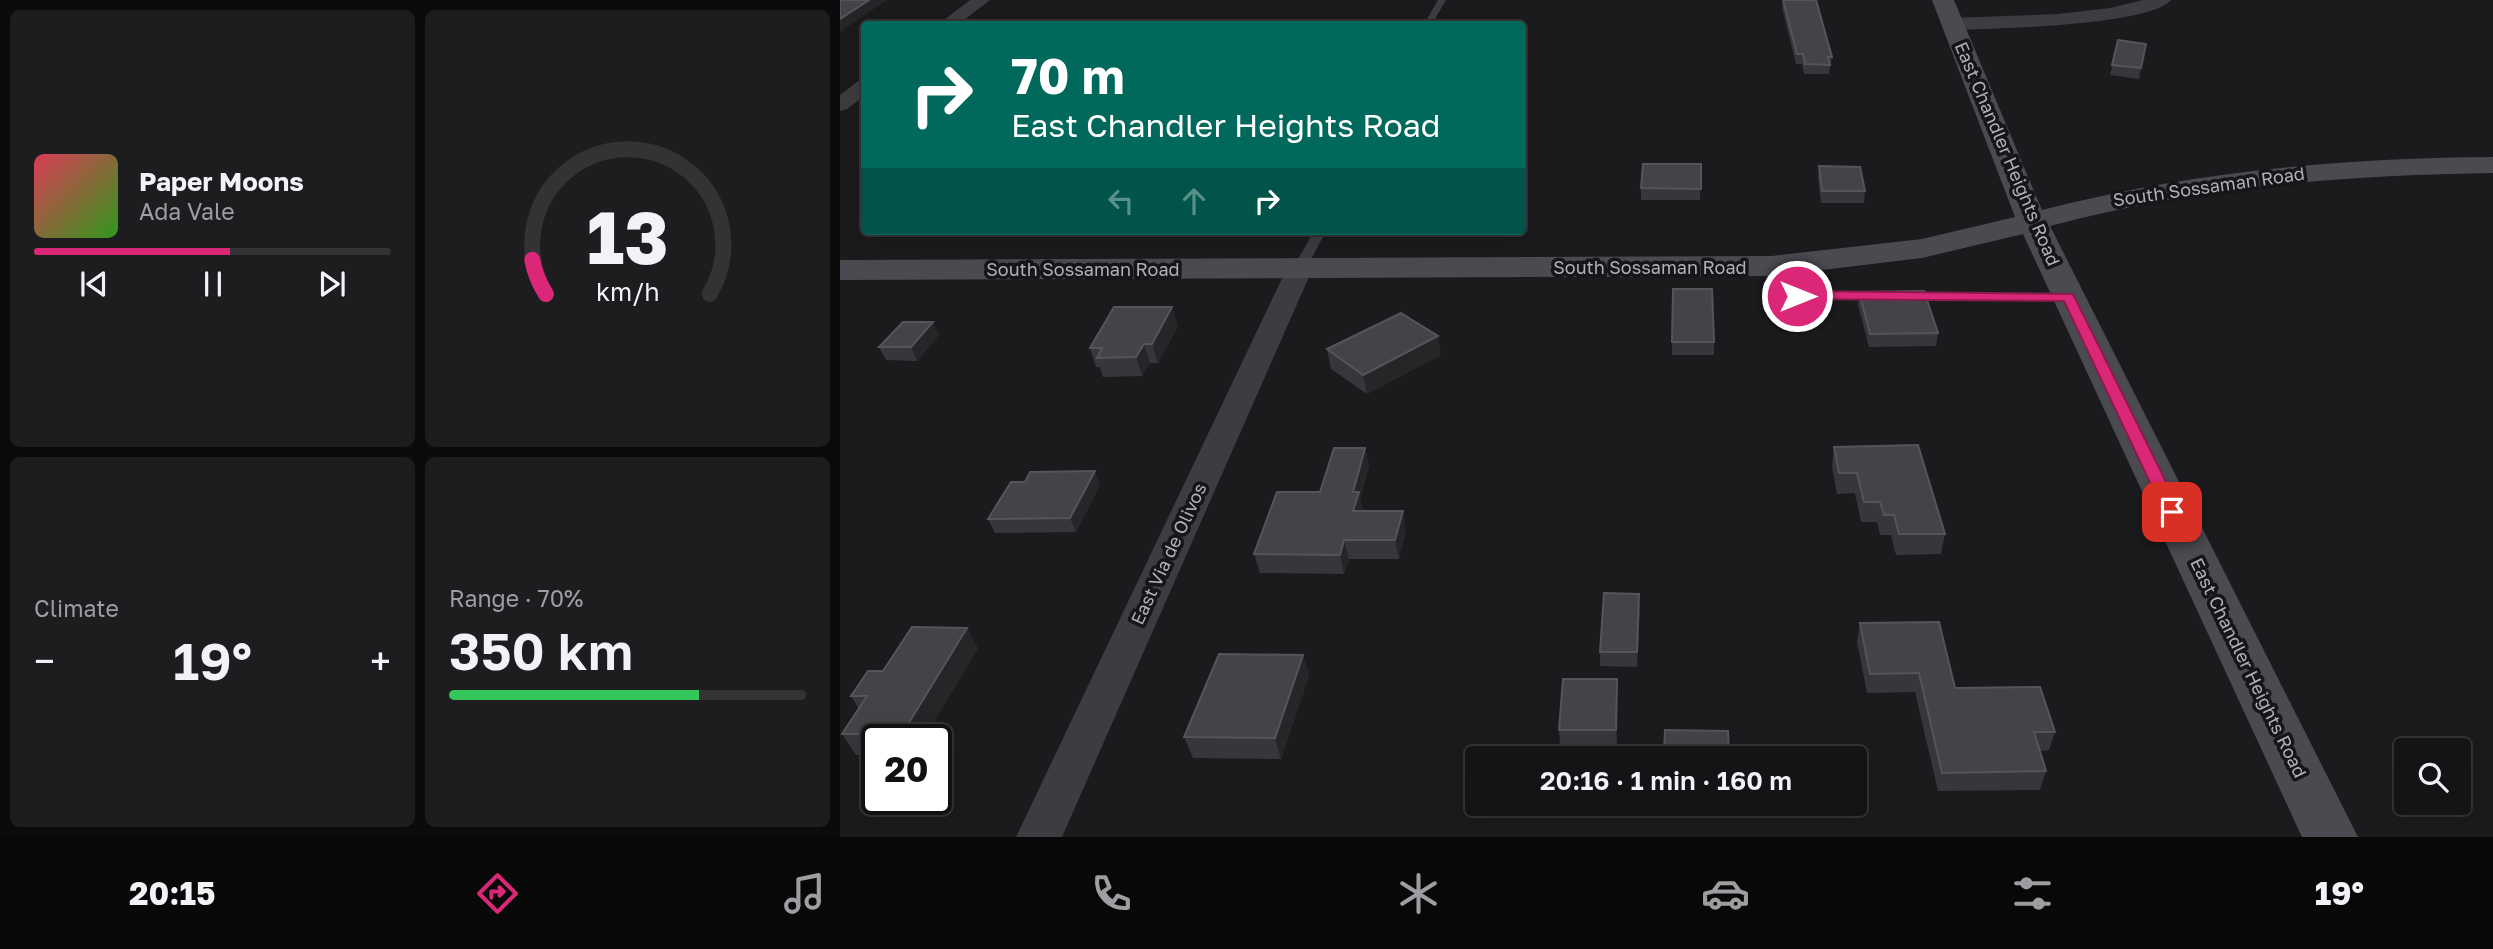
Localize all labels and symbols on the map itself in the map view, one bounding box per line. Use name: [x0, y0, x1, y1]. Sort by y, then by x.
street label: East Chandler Heights Road: [1951, 38, 2065, 269]
street label: South Sossaman Road: [2112, 162, 2306, 210]
street label: South Sossaman Road: [1553, 256, 1747, 278]
street label: South Sossaman Road: [986, 258, 1180, 280]
position arrow: [1760, 259, 1834, 333]
street label: East Via de Olivos: [1126, 479, 1211, 628]
pin: [2142, 482, 2202, 542]
street label: East Chandler Heights Road: [2186, 554, 2312, 781]
speed limit sign: 20: [861, 724, 952, 815]

